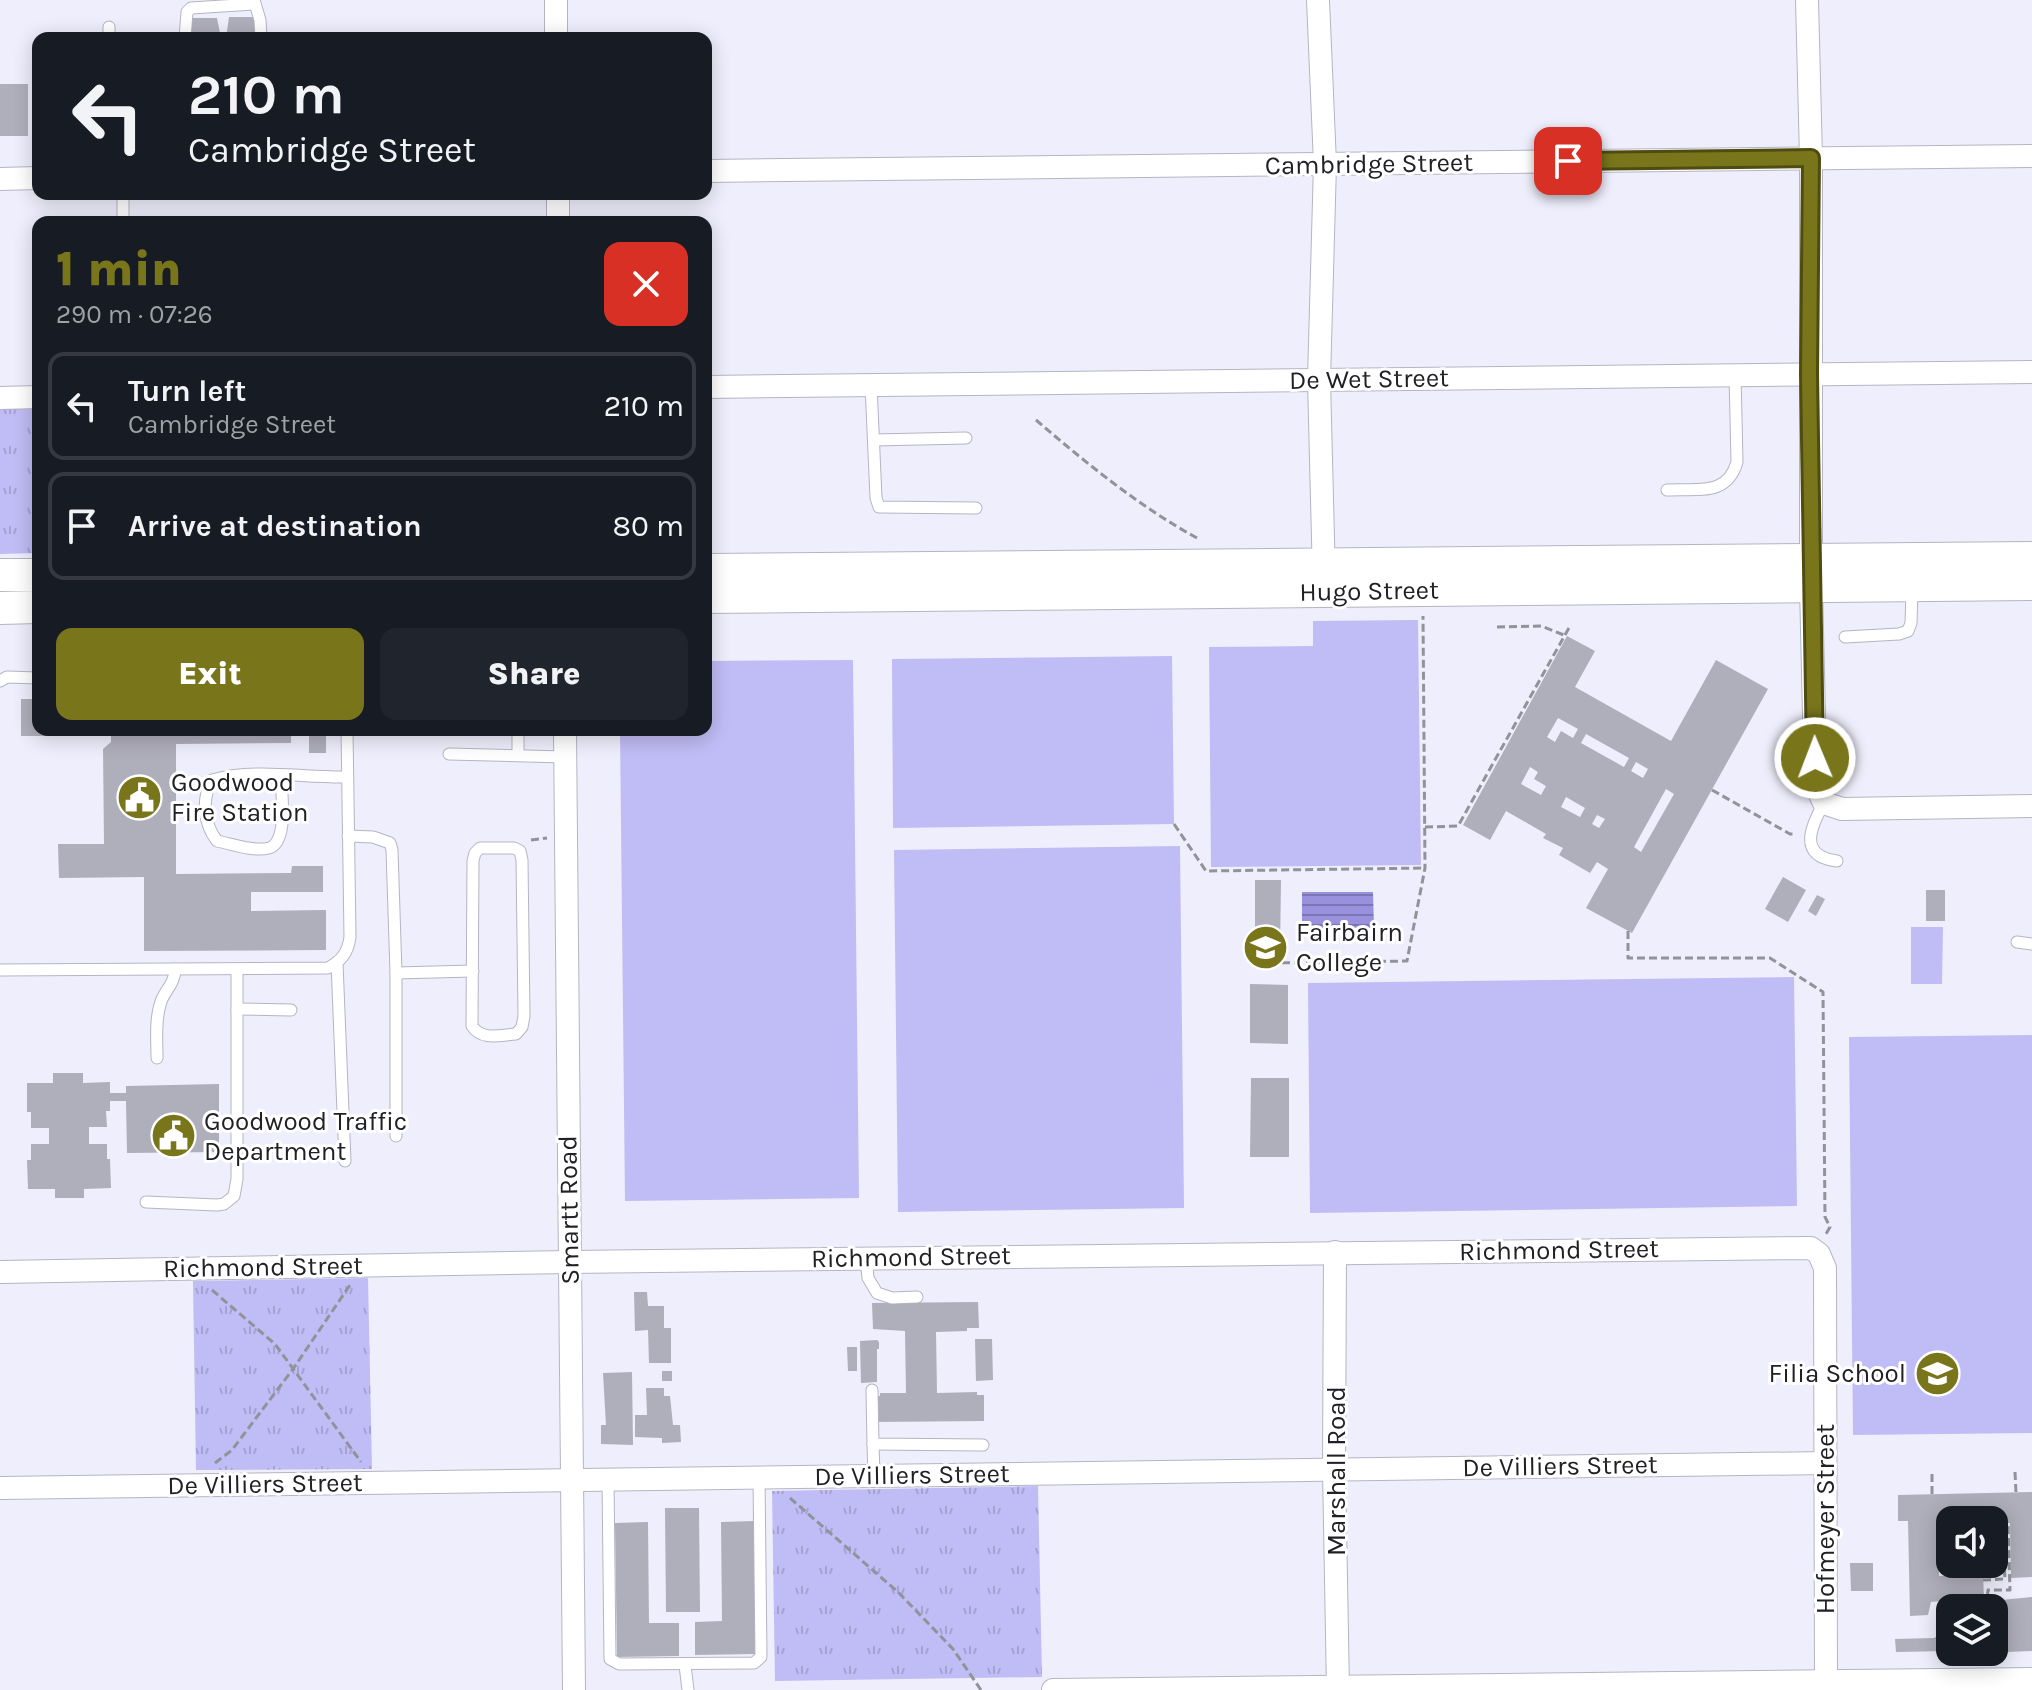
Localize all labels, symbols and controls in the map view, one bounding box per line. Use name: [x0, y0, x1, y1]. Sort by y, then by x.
text: 210 m: [188, 62, 345, 127]
icon: left: [56, 64, 160, 168]
pin: [1534, 127, 1602, 195]
text: Cambridge Street: [188, 129, 476, 171]
icon: arrive: [1546, 139, 1590, 183]
street label: Cambridge Street: [1265, 147, 1474, 181]
text: 1 min: [56, 241, 182, 297]
button: close: [604, 242, 688, 326]
text: 290 m · 07:26: [56, 299, 213, 330]
street label: De Wet Street: [1289, 362, 1449, 396]
text: Turn left: [128, 373, 246, 409]
icon: left: [60, 384, 104, 428]
text: 210 m: [604, 388, 684, 424]
text: Cambridge Street: [128, 409, 336, 440]
icon: arrive: [60, 504, 104, 548]
text: Arrive at destination: [128, 508, 422, 544]
text: 80 m: [613, 508, 684, 544]
street label: Hugo Street: [1299, 574, 1439, 608]
button: Exit: [56, 628, 364, 720]
button: Share: [380, 628, 688, 720]
position arrow: [1773, 716, 1857, 800]
place label: Goodwood Fire Station: [171, 767, 309, 828]
public building icon: Goodwood Fire Station: [116, 773, 164, 821]
place label: Fairbairn College: [1296, 917, 1403, 978]
school or university icon: Fairbairn College: [1241, 923, 1289, 971]
place label: Goodwood Traffic Department: [204, 1106, 407, 1167]
public building icon: Goodwood Traffic Department: [149, 1112, 197, 1160]
street label: Smartt Road: [552, 1135, 586, 1285]
street label: Richmond Street: [1459, 1233, 1659, 1267]
street label: Richmond Street: [811, 1240, 1011, 1274]
street label: Richmond Street: [163, 1250, 363, 1284]
school or university icon: Filia School: [1913, 1349, 1961, 1397]
place label: Filia School: [1769, 1358, 1906, 1389]
street label: Marshall Road: [1321, 1386, 1352, 1556]
street label: Hofmeyer Street: [1810, 1423, 1841, 1614]
street label: De Villiers Street: [1462, 1449, 1658, 1483]
street label: De Villiers Street: [814, 1458, 1010, 1492]
street label: De Villiers Street: [167, 1467, 363, 1501]
map controls: [1936, 1506, 2008, 1666]
button: sound: [1936, 1506, 2008, 1578]
button: layers: [1936, 1594, 2008, 1666]

